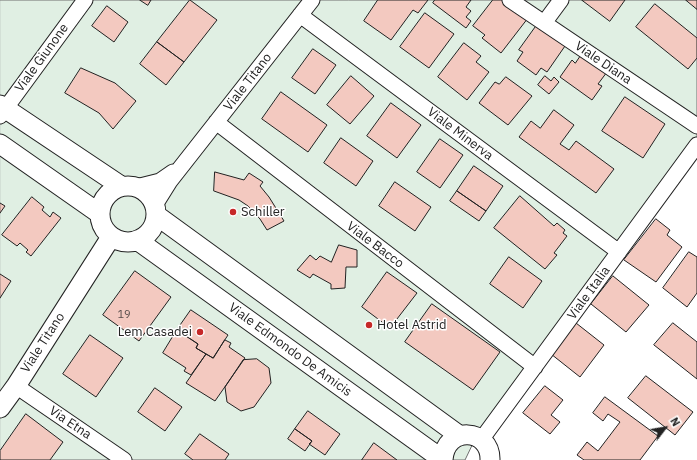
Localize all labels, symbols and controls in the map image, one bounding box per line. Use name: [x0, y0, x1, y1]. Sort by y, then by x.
street label: Viale Giunone: [12, 21, 72, 95]
street label: Viale Diana: [572, 38, 634, 88]
street label: Viale Titano: [221, 50, 275, 114]
street label: Viale Minerva: [424, 104, 496, 164]
place label: Schiller: [241, 204, 285, 220]
marker: Schiller: [228, 207, 238, 217]
street label: Viale Bacco: [343, 218, 407, 272]
street label: Viale Italia: [564, 263, 614, 323]
street label: Viale Edmondo De Amicis: [225, 300, 355, 400]
house number: 19: [117, 308, 131, 322]
street label: Viale Titano: [18, 310, 68, 376]
place label: Hotel Astrid: [377, 317, 446, 333]
marker: Hotel Astrid: [364, 320, 374, 330]
place label: Lem Casadei: [118, 324, 192, 340]
marker: Lem Casadei: [195, 327, 205, 337]
street label: Via Etna: [46, 403, 94, 443]
north arrow: [645, 408, 685, 448]
text: N: [667, 415, 683, 429]

